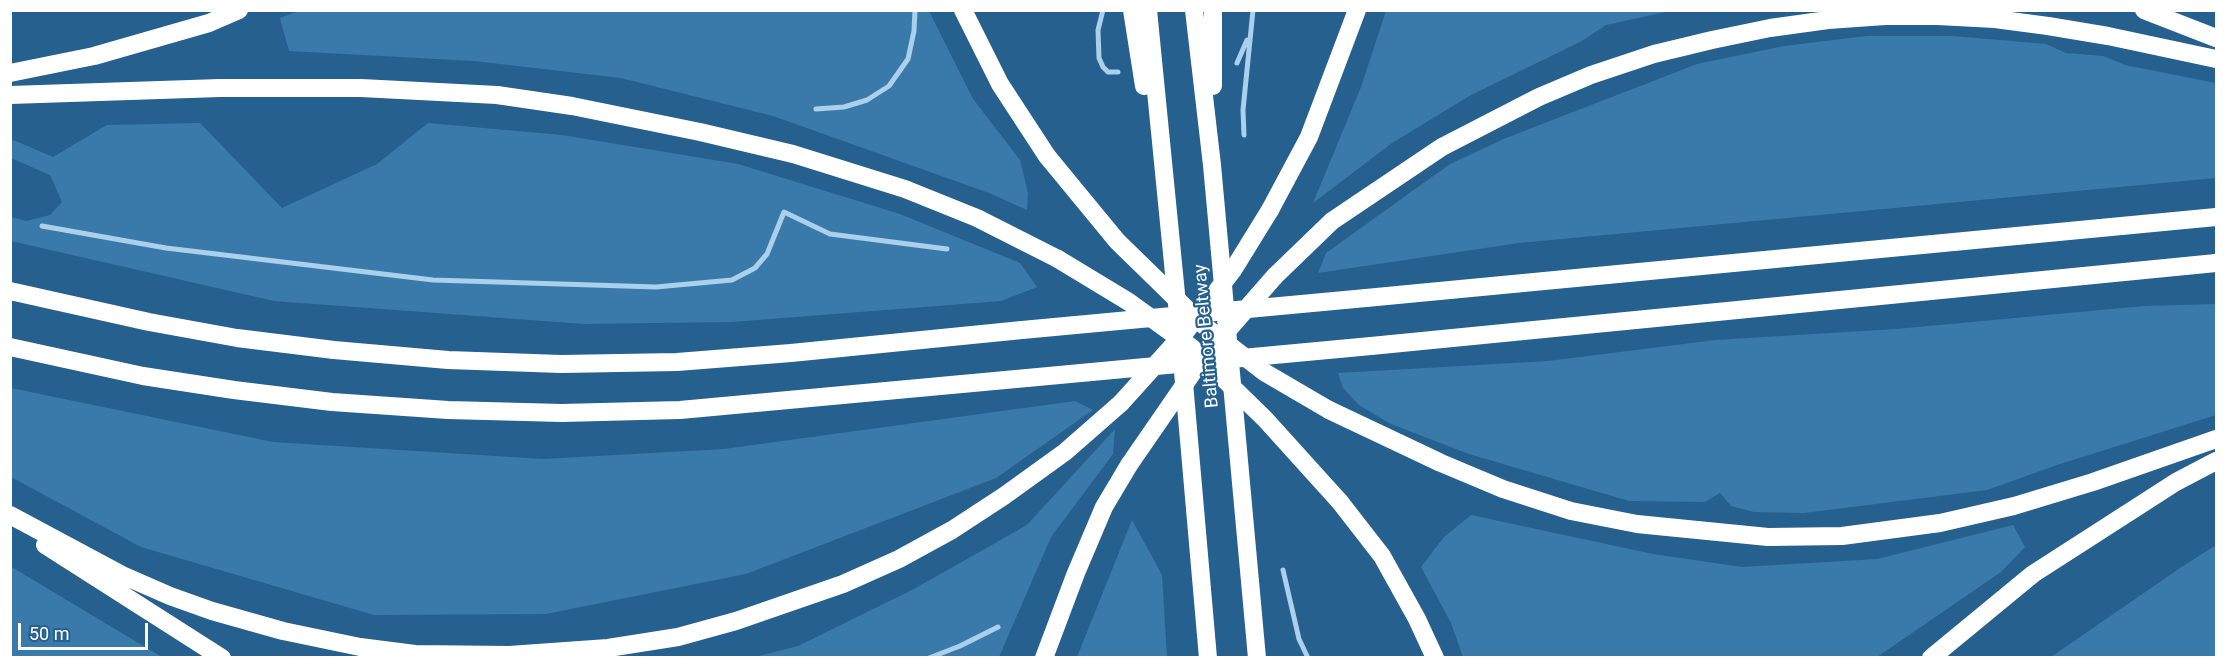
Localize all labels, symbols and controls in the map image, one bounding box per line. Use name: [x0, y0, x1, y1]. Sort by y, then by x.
street label: Baltimore Beltway: [1190, 263, 1224, 409]
scale bar: [21, 611, 152, 649]
text: 50 m: [29, 623, 69, 644]

